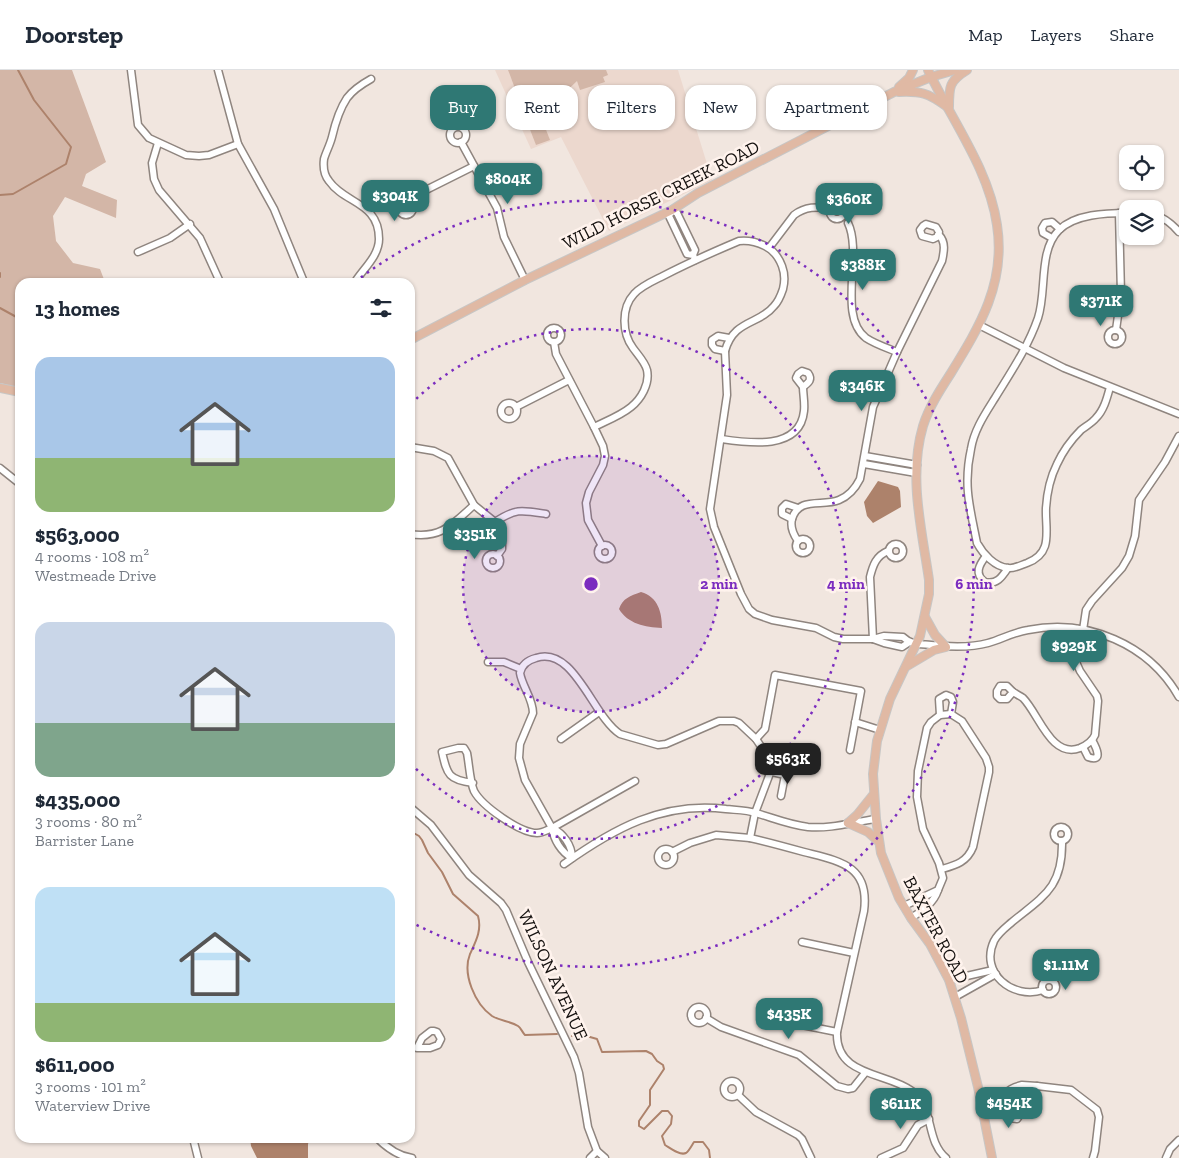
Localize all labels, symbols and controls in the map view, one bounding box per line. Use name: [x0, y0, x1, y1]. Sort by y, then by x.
text: Doorstep: [25, 20, 123, 49]
text: Map: [968, 24, 1003, 46]
text: Layers: [1031, 24, 1082, 46]
text: Share: [1110, 24, 1154, 46]
chip: Buy: [430, 85, 496, 130]
chip: Rent: [506, 85, 578, 130]
chip: Filters: [588, 85, 675, 130]
chip: New: [685, 85, 756, 130]
chip: Apartment: [766, 85, 887, 130]
street label: WILD HORSE CREEK ROAD: [559, 136, 763, 254]
map controls: [1119, 145, 1164, 245]
button: locate: [1119, 145, 1164, 190]
pin: $804K: [473, 162, 543, 205]
text: $804K: [485, 169, 531, 188]
pin: $304K: [360, 180, 430, 222]
pin: $360K: [814, 182, 884, 225]
text: $304K: [372, 186, 418, 205]
text: $360K: [827, 189, 871, 208]
button: layers: [1119, 200, 1164, 245]
pin: $388K: [828, 248, 898, 291]
text: $388K: [841, 255, 885, 274]
pin: $371K: [1066, 284, 1136, 327]
text: $371K: [1080, 291, 1122, 310]
icon: filters: [367, 294, 395, 322]
text: 13 homes: [35, 296, 120, 321]
pin: $346K: [827, 370, 897, 412]
text: $346K: [840, 376, 884, 395]
icon: home: [170, 389, 260, 479]
pin: $351K: [440, 518, 510, 560]
text: $563,000: [35, 522, 120, 547]
text: $351K: [454, 524, 496, 543]
text: 4 rooms · 108 m²: [35, 547, 149, 566]
text: Westmeade Drive: [35, 566, 156, 585]
centre of rings: [582, 575, 600, 593]
text: 2 min: [700, 575, 738, 593]
text: 4 min: [827, 575, 865, 593]
text: 6 min: [955, 575, 993, 593]
pin: $929K: [1039, 630, 1109, 672]
text: $929K: [1052, 636, 1096, 655]
icon: home: [170, 654, 260, 744]
pin: $563K: [753, 742, 823, 785]
text: $563K: [766, 749, 810, 768]
text: $435,000: [35, 787, 120, 812]
text: 3 rooms · 80 m²: [35, 812, 142, 831]
text: Barrister Lane: [35, 831, 134, 850]
street label: BAXTER ROAD: [898, 873, 974, 987]
street label: WILSON AVENUE: [513, 906, 593, 1044]
icon: home: [170, 919, 260, 1009]
pin: $1.11M: [1025, 948, 1107, 991]
text: $1.11M: [1043, 955, 1089, 974]
pin: $435K: [754, 998, 824, 1040]
text: $435K: [767, 1004, 811, 1023]
text: $611,000: [35, 1052, 115, 1077]
text: 3 rooms · 101 m²: [35, 1077, 146, 1096]
pin: $454K: [974, 1086, 1044, 1129]
pin: $611K: [866, 1088, 936, 1130]
text: $454K: [986, 1093, 1032, 1112]
text: $611K: [881, 1094, 921, 1113]
text: Waterview Drive: [35, 1096, 150, 1115]

